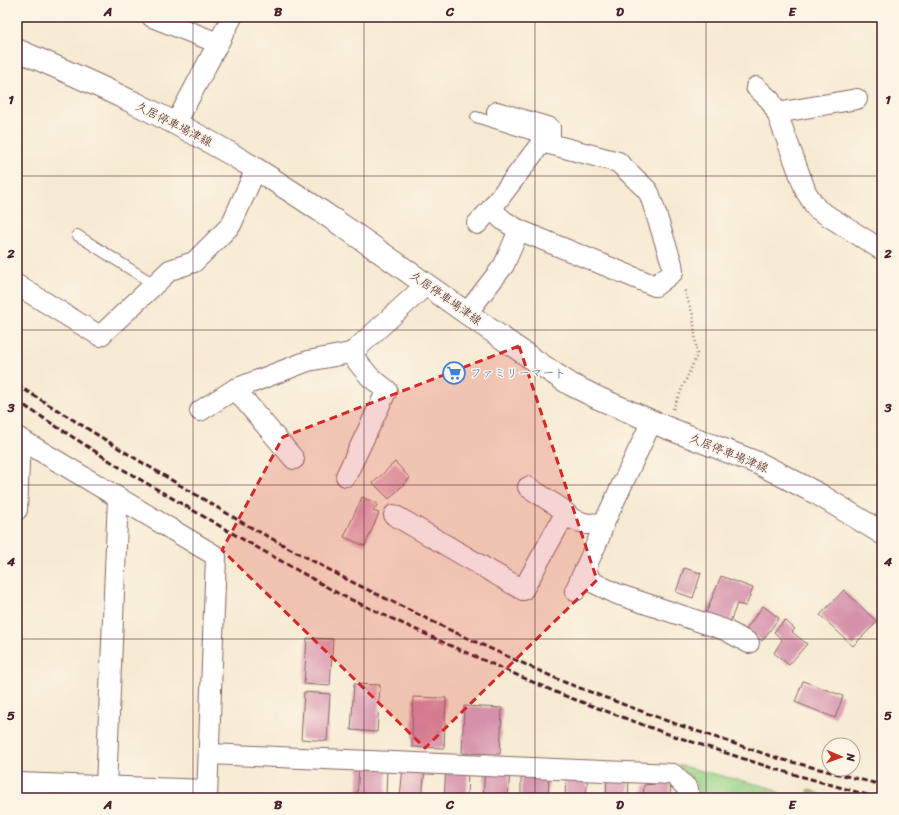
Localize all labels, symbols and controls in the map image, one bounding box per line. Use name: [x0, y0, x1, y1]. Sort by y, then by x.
text: A: [103, 0, 112, 23]
text: B: [274, 0, 283, 23]
text: C: [445, 0, 455, 23]
text: D: [616, 0, 624, 23]
text: E: [788, 0, 797, 23]
text: 1: [8, 88, 14, 111]
text: 1: [885, 88, 891, 111]
street label: 久居停車場津線: [132, 95, 216, 153]
text: 2: [6, 242, 15, 265]
text: 2: [883, 242, 892, 265]
street label: 久居停車場津線: [405, 265, 487, 331]
supermarket icon: ファミリーマート: [441, 360, 467, 386]
place label: ファミリーマート: [470, 362, 566, 384]
text: 3: [6, 396, 15, 419]
text: 3: [883, 396, 892, 419]
street label: 久居停車場津線: [686, 427, 772, 479]
text: 4: [6, 550, 16, 573]
text: 4: [883, 550, 893, 573]
text: 5: [7, 704, 15, 727]
text: 5: [884, 704, 892, 727]
north arrow: [821, 737, 861, 777]
text: N: [841, 752, 860, 762]
text: A: [103, 793, 112, 815]
text: B: [274, 793, 283, 815]
text: C: [445, 793, 455, 815]
text: D: [616, 793, 624, 815]
text: E: [788, 793, 797, 815]

